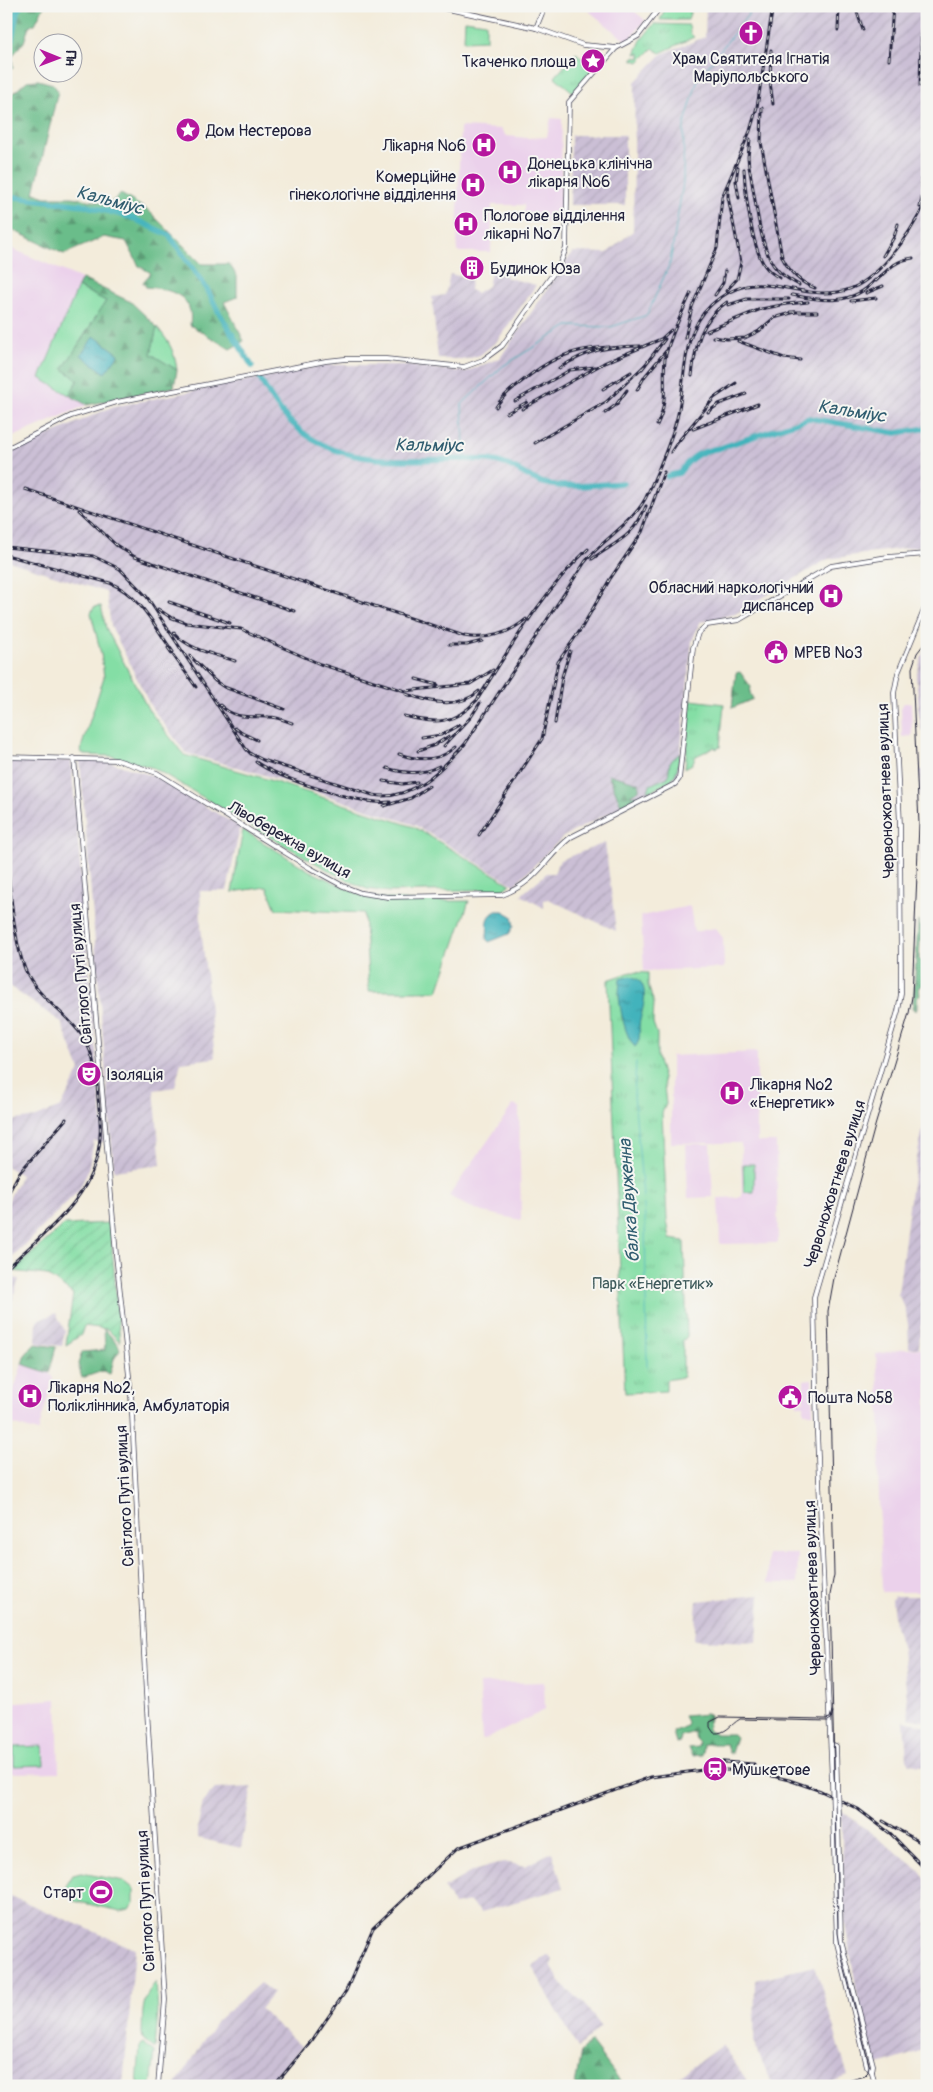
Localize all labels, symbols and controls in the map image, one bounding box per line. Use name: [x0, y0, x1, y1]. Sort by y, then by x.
church icon: Храм Святителя Ігнатія Маріупольського: [738, 20, 764, 46]
north arrow: [32, 32, 82, 82]
place icon: Ткаченко площа: [580, 48, 606, 74]
place label: Храм Святителя Ігнатія Маріупольського: [672, 49, 830, 87]
text: Пн: [62, 50, 79, 66]
place label: Ткаченко площа: [462, 52, 576, 72]
place icon: Дом Нестерова: [175, 117, 201, 143]
place label: Дом Нестерова: [205, 121, 311, 141]
hospital icon: Лікарня №6: [471, 132, 497, 158]
place label: Лікарня №6: [382, 136, 466, 156]
place label: Донецька клінічна лікарня №6: [527, 154, 652, 192]
hospital icon: Донецька клінічна лікарня №6: [497, 159, 523, 185]
place label: Комерційне гінекологічне відділення: [290, 167, 456, 205]
hospital icon: Комерційне гінекологічне відділення: [460, 172, 486, 198]
water label: Кальміус: [74, 181, 147, 221]
place label: Пологове відділення лікарні №7: [484, 206, 625, 244]
hospital icon: Пологове відділення лікарні №7: [453, 211, 479, 237]
building icon: Будинок Юза: [459, 255, 485, 281]
place label: Будинок Юза: [490, 259, 580, 279]
water label: Кальміус: [816, 395, 888, 428]
water label: Кальміус: [395, 433, 464, 458]
place label: Обласний наркологічний диспансер: [648, 578, 814, 616]
hospital icon: Обласний наркологічний диспансер: [818, 583, 844, 609]
public building icon: МРЕВ №3: [763, 639, 789, 665]
place label: МРЕВ №3: [794, 643, 863, 663]
street label: Червоножовтнева вулиця: [873, 703, 899, 879]
street label: Лівобережна вулиця: [224, 796, 354, 883]
street label: Світлого Путі вулиця: [65, 902, 97, 1045]
theatre icon: Ізоляція: [76, 1061, 102, 1087]
place label: Ізоляція: [106, 1065, 163, 1085]
place label: Лікарня №2 «Енергетик»: [749, 1075, 835, 1113]
hospital icon: Лікарня №2 «Енергетик»: [719, 1080, 745, 1106]
street label: Червоножовтнева вулиця: [800, 1098, 870, 1271]
water label: балка Двуженна: [614, 1137, 645, 1264]
park label: Парк «Енергетик»: [593, 1274, 713, 1294]
place label: Лікарня №2, Поліклінника, Амбулаторія: [47, 1378, 230, 1416]
hospital icon: Лікарня №2, Поліклінника, Амбулаторія: [17, 1383, 43, 1409]
public building icon: Пошта №58: [777, 1384, 803, 1410]
place label: Пошта №58: [808, 1388, 893, 1408]
street label: Світлого Путі вулиця: [111, 1425, 139, 1567]
street label: Червоножовтнева вулиця: [800, 1500, 826, 1676]
station icon: Мушкетове: [702, 1756, 728, 1782]
place label: Мушкетове: [732, 1760, 810, 1780]
street label: Світлого Путі вулиця: [132, 1830, 160, 1972]
sports icon: Старт: [88, 1879, 114, 1905]
place label: Старт: [43, 1883, 84, 1903]

